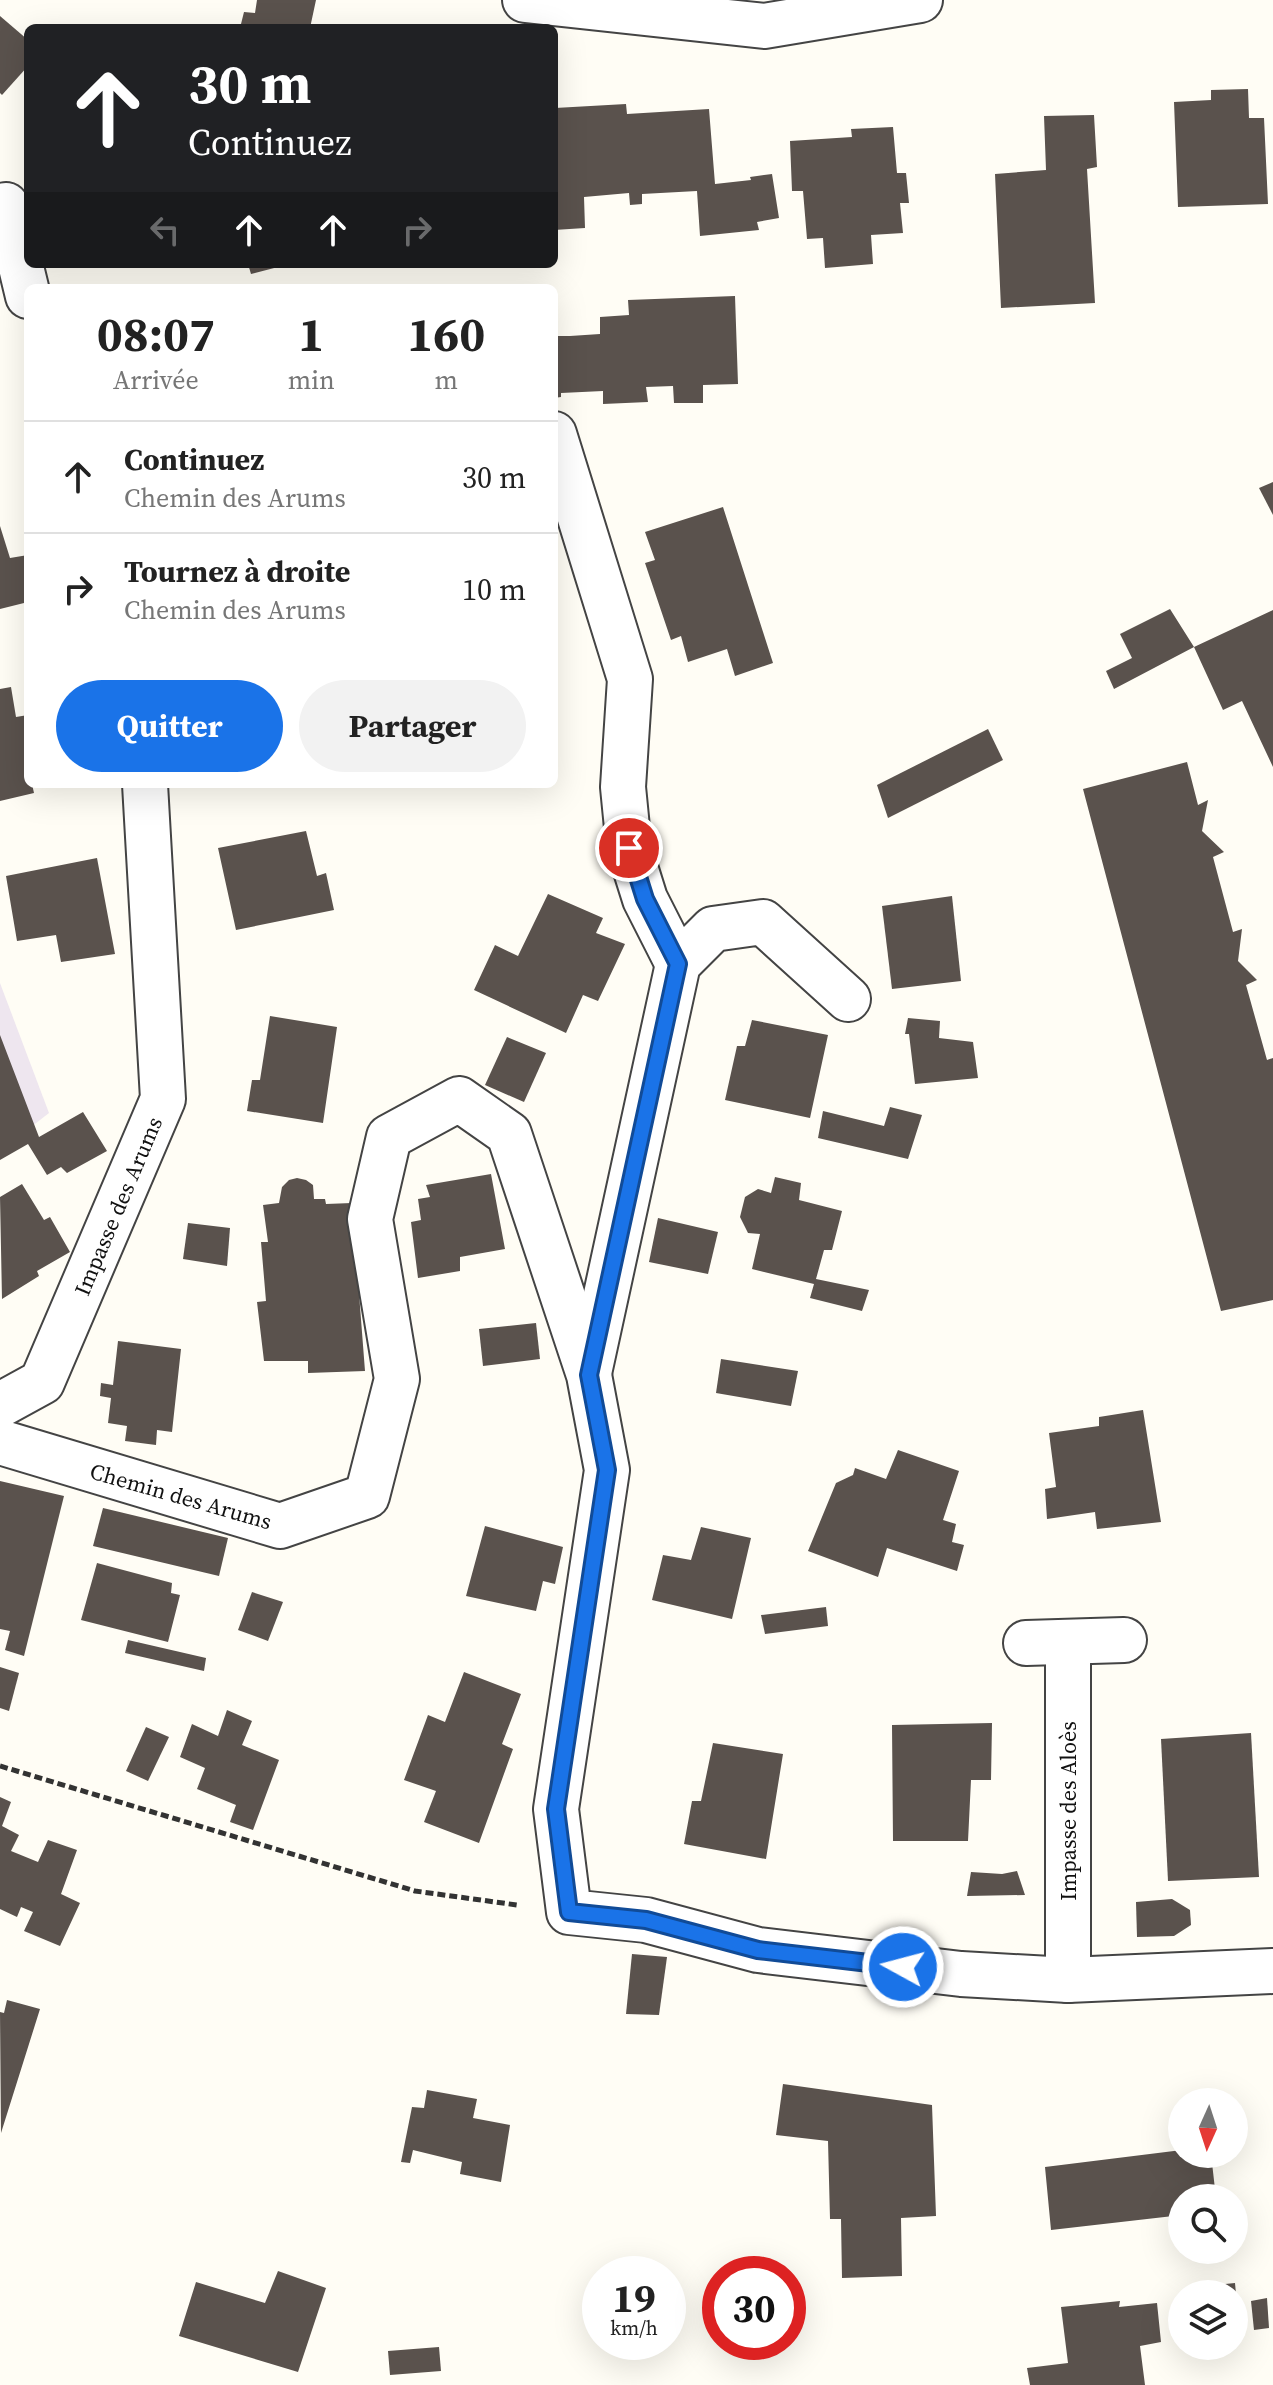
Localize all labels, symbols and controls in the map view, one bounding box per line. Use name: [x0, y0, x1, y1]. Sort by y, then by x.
text: 30 m: [188, 45, 311, 122]
icon: ahead: [56, 56, 160, 160]
text: Continuez: [188, 118, 352, 167]
icon: left: [143, 208, 187, 252]
icon: ahead: [227, 208, 271, 252]
icon: ahead: [311, 208, 355, 252]
icon: right: [395, 208, 439, 252]
text: 08:07: [97, 301, 215, 367]
text: 1: [298, 301, 324, 367]
text: 160: [407, 301, 485, 367]
text: Arrivée: [113, 362, 199, 398]
text: min: [288, 362, 335, 398]
text: m: [435, 362, 458, 398]
text: Continuez: [124, 439, 264, 480]
icon: ahead: [56, 455, 100, 499]
text: 30 m: [462, 457, 526, 498]
text: Chemin des Arums: [124, 480, 346, 516]
text: Tournez à droite: [124, 551, 350, 592]
icon: right: [56, 567, 100, 611]
text: 10 m: [462, 569, 526, 610]
text: Chemin des Arums: [124, 592, 346, 628]
button: Quitter: [56, 680, 283, 772]
button: Partager: [299, 680, 526, 772]
pin: [595, 814, 663, 882]
icon: arrive: [607, 826, 651, 870]
street label: Impasse des Arums: [67, 1112, 169, 1300]
street label: Chemin des Arums: [87, 1456, 275, 1536]
street label: Impasse des Aloès: [1053, 1721, 1083, 1901]
position arrow: [861, 1925, 945, 2009]
north arrow: [1168, 2088, 1248, 2168]
map controls: [1168, 2088, 1248, 2360]
button: search: [1168, 2184, 1248, 2264]
speed limit sign: 30: [702, 2256, 806, 2360]
text: 19: [612, 2271, 656, 2325]
button: layers: [1168, 2280, 1248, 2360]
text: km/h: [610, 2314, 658, 2342]

